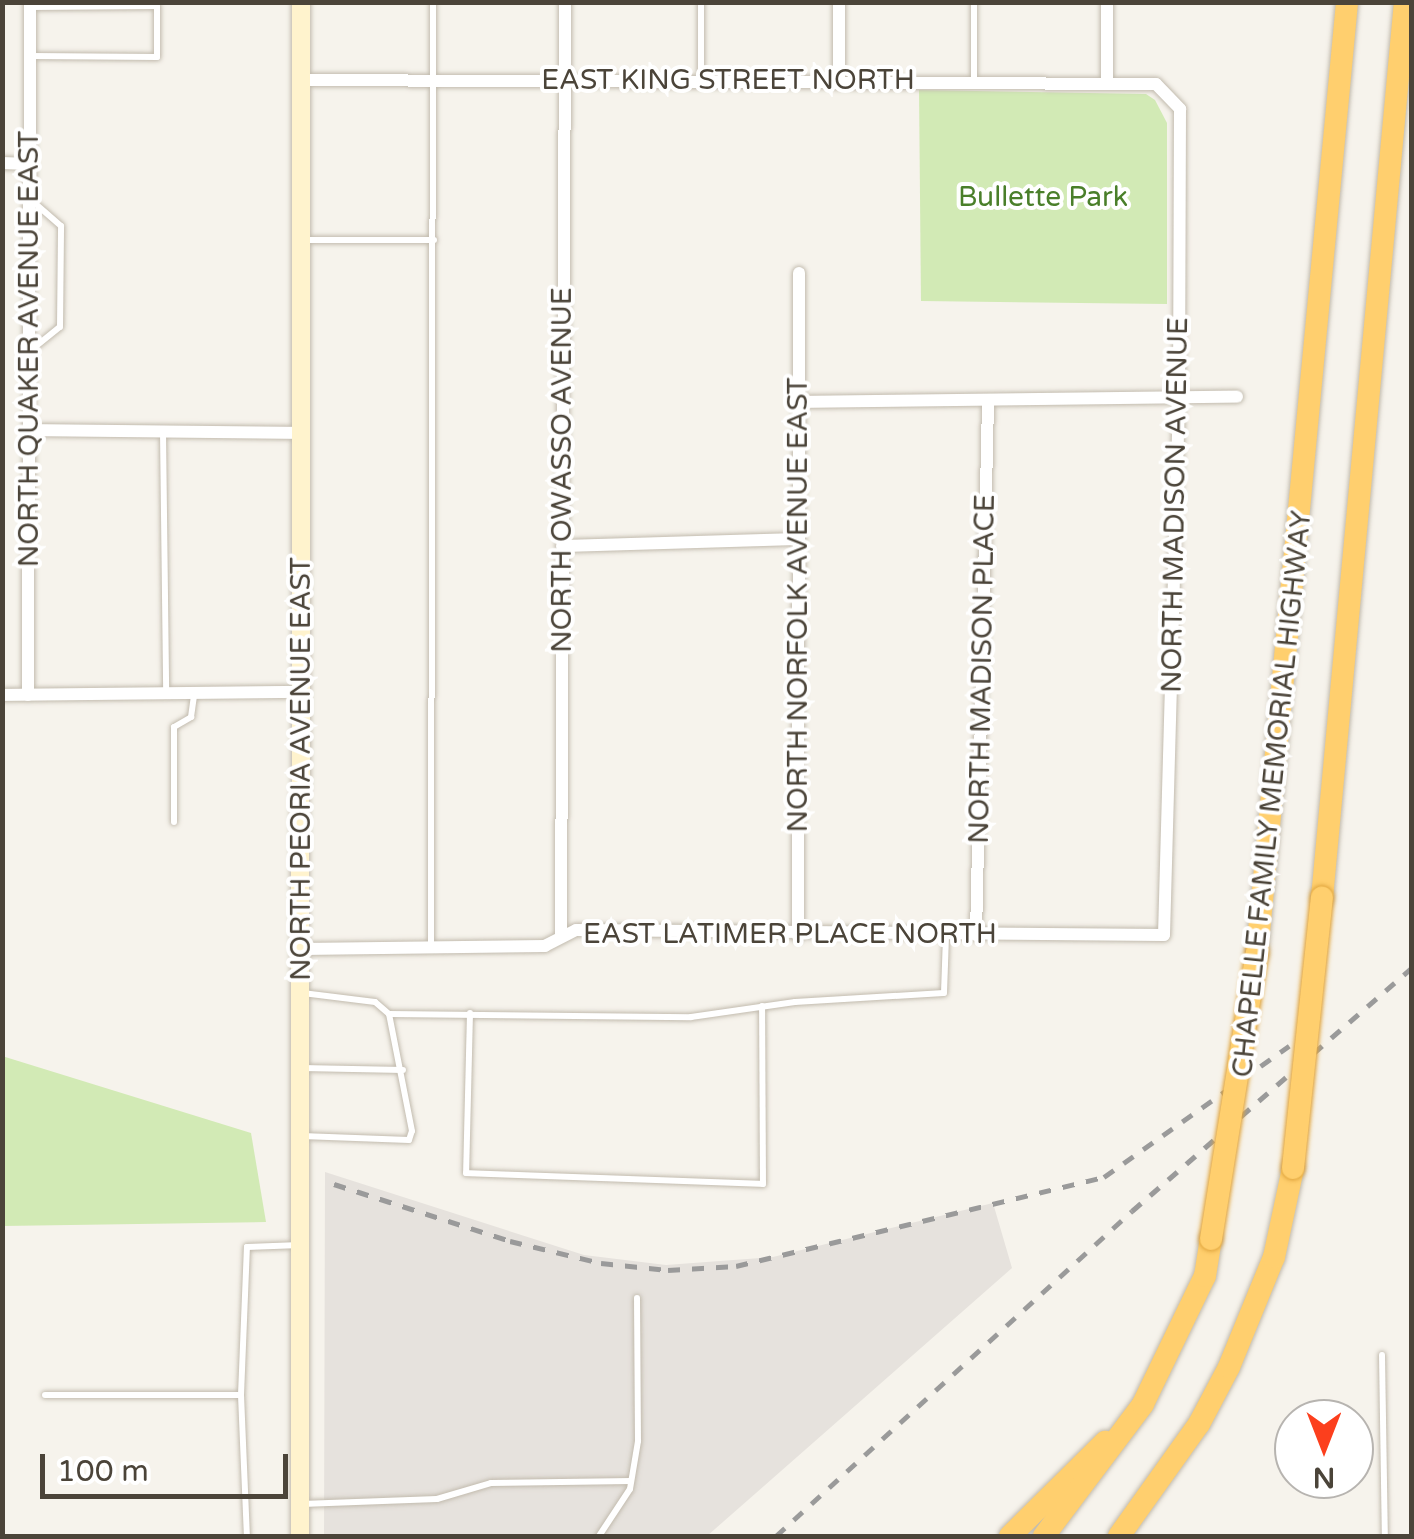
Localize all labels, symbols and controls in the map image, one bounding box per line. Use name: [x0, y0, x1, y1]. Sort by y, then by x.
street label: EAST KING STREET NORTH: [541, 63, 915, 97]
street label: NORTH QUAKER AVENUE EAST: [12, 131, 46, 567]
park label: Bullette Park: [958, 180, 1128, 214]
street label: NORTH OWASSO AVENUE: [545, 287, 579, 653]
street label: NORTH MADISON AVENUE: [1155, 317, 1195, 693]
street label: NORTH NORFOLK AVENUE EAST: [781, 378, 815, 832]
street label: NORTH MADISON PLACE: [962, 494, 1002, 844]
street label: CHAPELLE FAMILY MEMORIAL HIGHWAY: [1226, 509, 1318, 1079]
street label: NORTH PEORIA AVENUE EAST: [284, 557, 318, 981]
street label: EAST LATIMER PLACE NORTH: [583, 917, 997, 951]
north arrow: [1274, 1399, 1374, 1499]
scale bar: [45, 1434, 292, 1496]
text: 100 m: [57, 1453, 149, 1490]
text: N: [1313, 1460, 1335, 1494]

